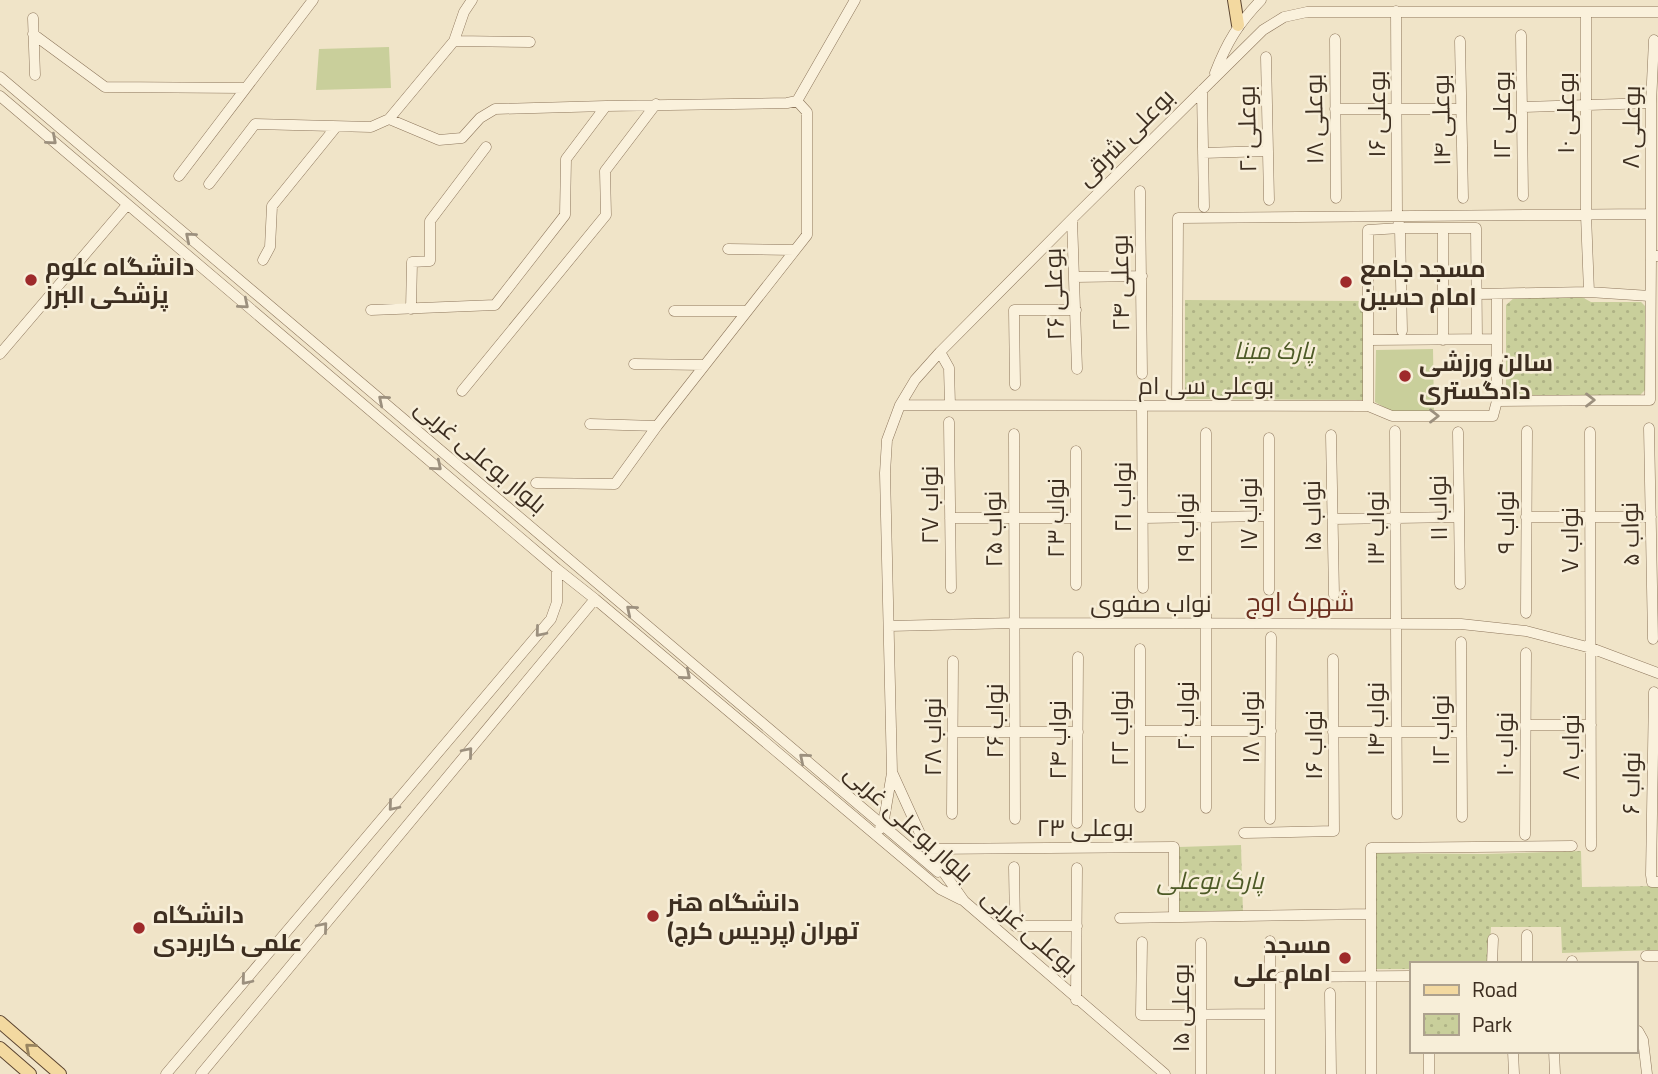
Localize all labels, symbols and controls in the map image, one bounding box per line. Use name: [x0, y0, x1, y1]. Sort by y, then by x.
street label: بوعلی ۱۶: [1354, 70, 1399, 158]
street label: بوعلی ۱۲: [1479, 71, 1524, 159]
street label: بوعلی ۱۰: [1543, 72, 1588, 154]
street label: بوعلی ۱۸: [1291, 73, 1337, 165]
street label: بوعلی ۱۴: [1418, 74, 1464, 166]
street label: بوعلی شرقی: [1065, 77, 1185, 197]
street label: بوعلی ۲۰: [1224, 85, 1270, 173]
street label: بوعلی ۸: [1608, 85, 1654, 169]
one-way arrow: [43, 132, 56, 144]
one-way arrow: [186, 232, 198, 245]
street label: بوعلی ۲۴: [1097, 234, 1143, 332]
place label: دانشگاه علوم پزشکی البرز: [44, 244, 194, 317]
place label: مسجد جامع امام حسین: [1360, 246, 1486, 319]
street label: بوعلی ۲۶: [1030, 247, 1078, 341]
marker: دانشگاه علوم پزشکی البرز: [23, 272, 39, 288]
marker: مسجد جامع امام حسین: [1338, 274, 1354, 290]
one-way arrow: [235, 296, 248, 308]
park label: پارک مینا: [1234, 328, 1316, 373]
place label: سالن ورزشی دادگستری: [1419, 340, 1553, 413]
street label: بوعلی سی ام: [1138, 363, 1274, 408]
marker: سالن ورزشی دادگستری: [1397, 368, 1413, 384]
street label: بلوار بوعلی غربی: [404, 386, 558, 526]
one-way arrow: [1585, 392, 1596, 408]
one-way arrow: [378, 396, 391, 408]
one-way arrow: [1429, 408, 1440, 424]
one-way arrow: [428, 458, 441, 470]
street label: نواب ۲۱: [1100, 461, 1145, 533]
street label: نواب ۲۷: [907, 466, 952, 544]
street label: نواب ۱۱: [1415, 475, 1461, 541]
street label: نواب ۱۷: [1226, 477, 1271, 551]
street label: نواب ۲۳: [1033, 478, 1078, 558]
street label: نواب ۱۵: [1289, 480, 1335, 552]
street label: نواب ۲۵: [970, 490, 1016, 568]
street label: نواب ۹: [1483, 490, 1528, 554]
street label: نواب ۱۳: [1353, 491, 1398, 565]
street label: نواب ۱۹: [1163, 493, 1208, 563]
street label: نواب ۵: [1607, 502, 1653, 566]
street label: نواب ۷: [1547, 507, 1592, 573]
district label: شهرک اوج: [1246, 577, 1354, 626]
street label: نواب صفوی: [1090, 581, 1212, 626]
one-way arrow: [626, 606, 639, 618]
one-way arrow: [536, 624, 548, 637]
one-way arrow: [677, 667, 690, 679]
street label: نواب ۲۰: [1163, 681, 1208, 751]
street label: نواب ۱۴: [1353, 682, 1398, 756]
street label: نواب ۲۶: [972, 683, 1017, 759]
street label: نواب ۲۲: [1097, 690, 1142, 766]
street label: نواب ۱۸: [1228, 690, 1273, 764]
street label: نواب ۱۲: [1418, 694, 1463, 766]
street label: نواب ۲۸: [910, 698, 955, 776]
street label: نواب ۲۴: [1035, 700, 1080, 780]
street label: نواب ۱۶: [1291, 710, 1336, 780]
street label: نواب ۱۰: [1482, 712, 1527, 776]
street label: نواب ۸: [1548, 714, 1593, 780]
one-way arrow: [460, 747, 472, 760]
street label: نواب ۶: [1608, 751, 1654, 815]
street label: بلوار بوعلی غربی: [833, 752, 985, 894]
one-way arrow: [799, 754, 812, 766]
one-way arrow: [389, 798, 401, 811]
street label: بوعلی ۲۳: [1036, 805, 1134, 850]
park label: پارک بوعلی: [1157, 858, 1265, 903]
street label: بوعلی غربی: [971, 876, 1089, 986]
place label: دانشگاه هنر تهران (پردیس کرج): [666, 880, 860, 953]
place label: دانشگاه علمی کاربردی: [153, 892, 302, 965]
marker: دانشگاه هنر تهران (پردیس کرج): [645, 908, 661, 924]
marker: دانشگاه علمی کاربردی: [131, 920, 147, 936]
place label: مسجد امام علی: [1234, 922, 1331, 995]
one-way arrow: [315, 923, 327, 936]
marker: مسجد امام علی: [1337, 950, 1353, 966]
legend: [1410, 962, 1637, 1053]
street label: بوعلی ۱۵: [1158, 964, 1203, 1052]
text: Road: [1472, 970, 1518, 1009]
one-way arrow: [242, 971, 254, 984]
text: Park: [1472, 1005, 1512, 1044]
one-way arrow: [25, 1044, 38, 1056]

